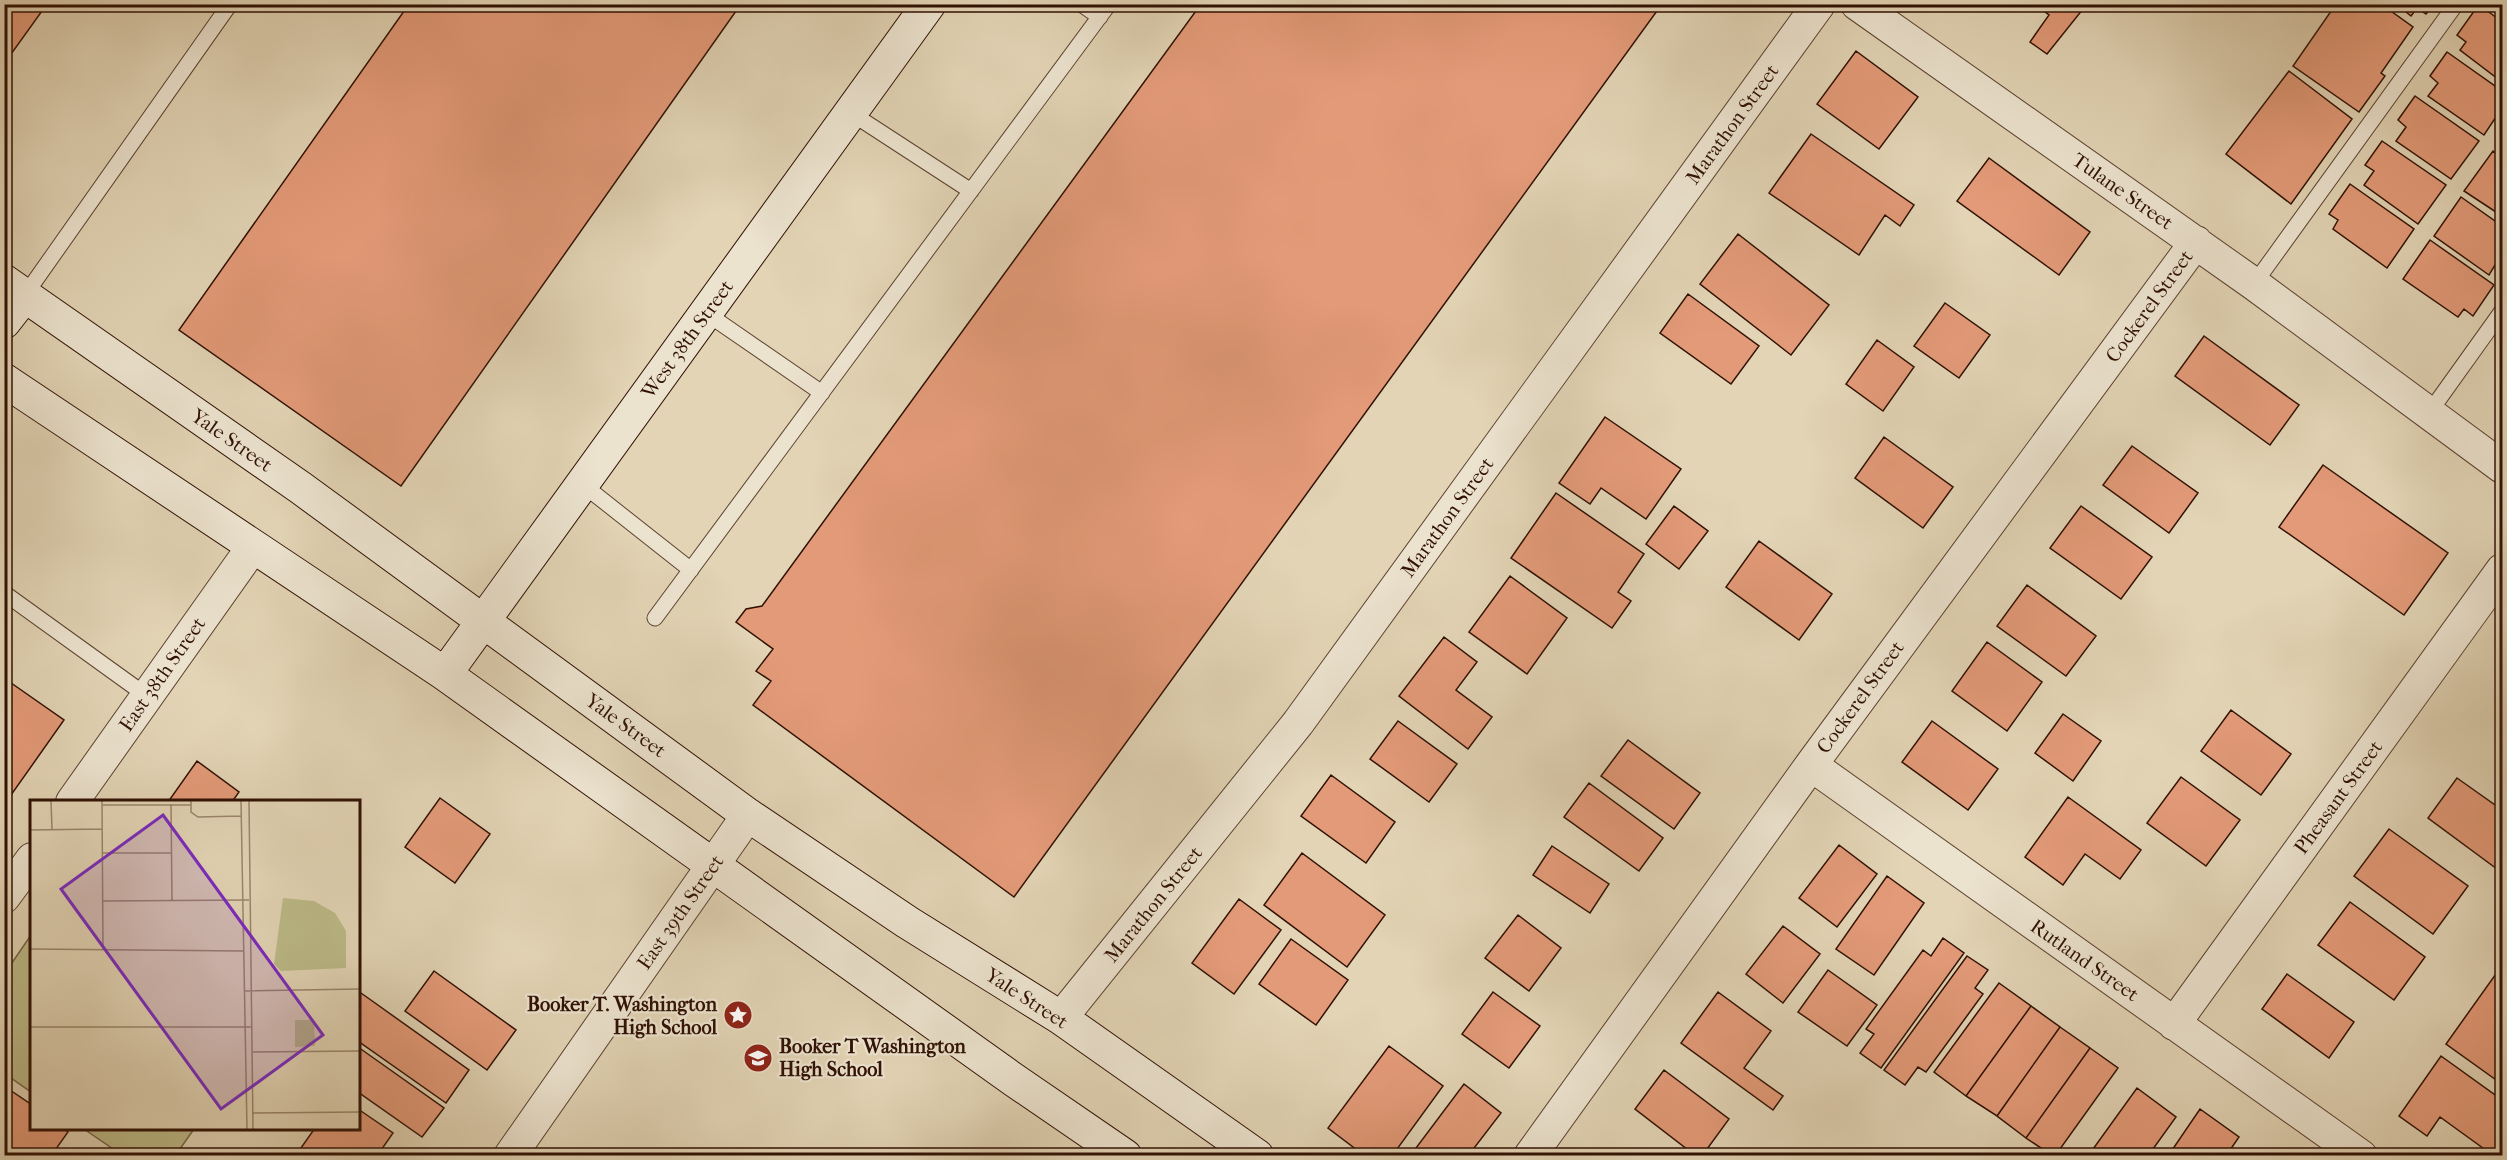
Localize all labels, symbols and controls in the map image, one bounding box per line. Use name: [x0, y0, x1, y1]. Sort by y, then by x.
street label: Marathon Street: [1681, 60, 1784, 189]
street label: Tulane Street: [2068, 148, 2177, 235]
street label: Cockerel Street: [2101, 246, 2198, 367]
street label: West 38th Street: [636, 276, 738, 404]
street label: Yale Street: [186, 404, 277, 477]
street label: Marathon Street: [1396, 453, 1499, 582]
street label: East 38th Street: [115, 613, 210, 736]
street label: Cockerel Street: [1812, 637, 1909, 758]
street label: Yale Street: [580, 688, 670, 762]
street label: Pheasant Street: [2290, 736, 2387, 859]
inset map: [30, 800, 360, 1130]
street label: Marathon Street: [1100, 842, 1207, 967]
street label: East 39th Street: [632, 851, 728, 974]
street label: Rutland Street: [2026, 915, 2143, 1006]
street label: Yale Street: [980, 963, 1072, 1034]
place label: Booker T. Washington High School: [527, 993, 717, 1039]
place icon: Booker T. Washington High School: [722, 999, 754, 1031]
place label: Booker T Washington High School: [779, 1035, 966, 1081]
school or university icon: Booker T Washington High School: [742, 1042, 774, 1074]

